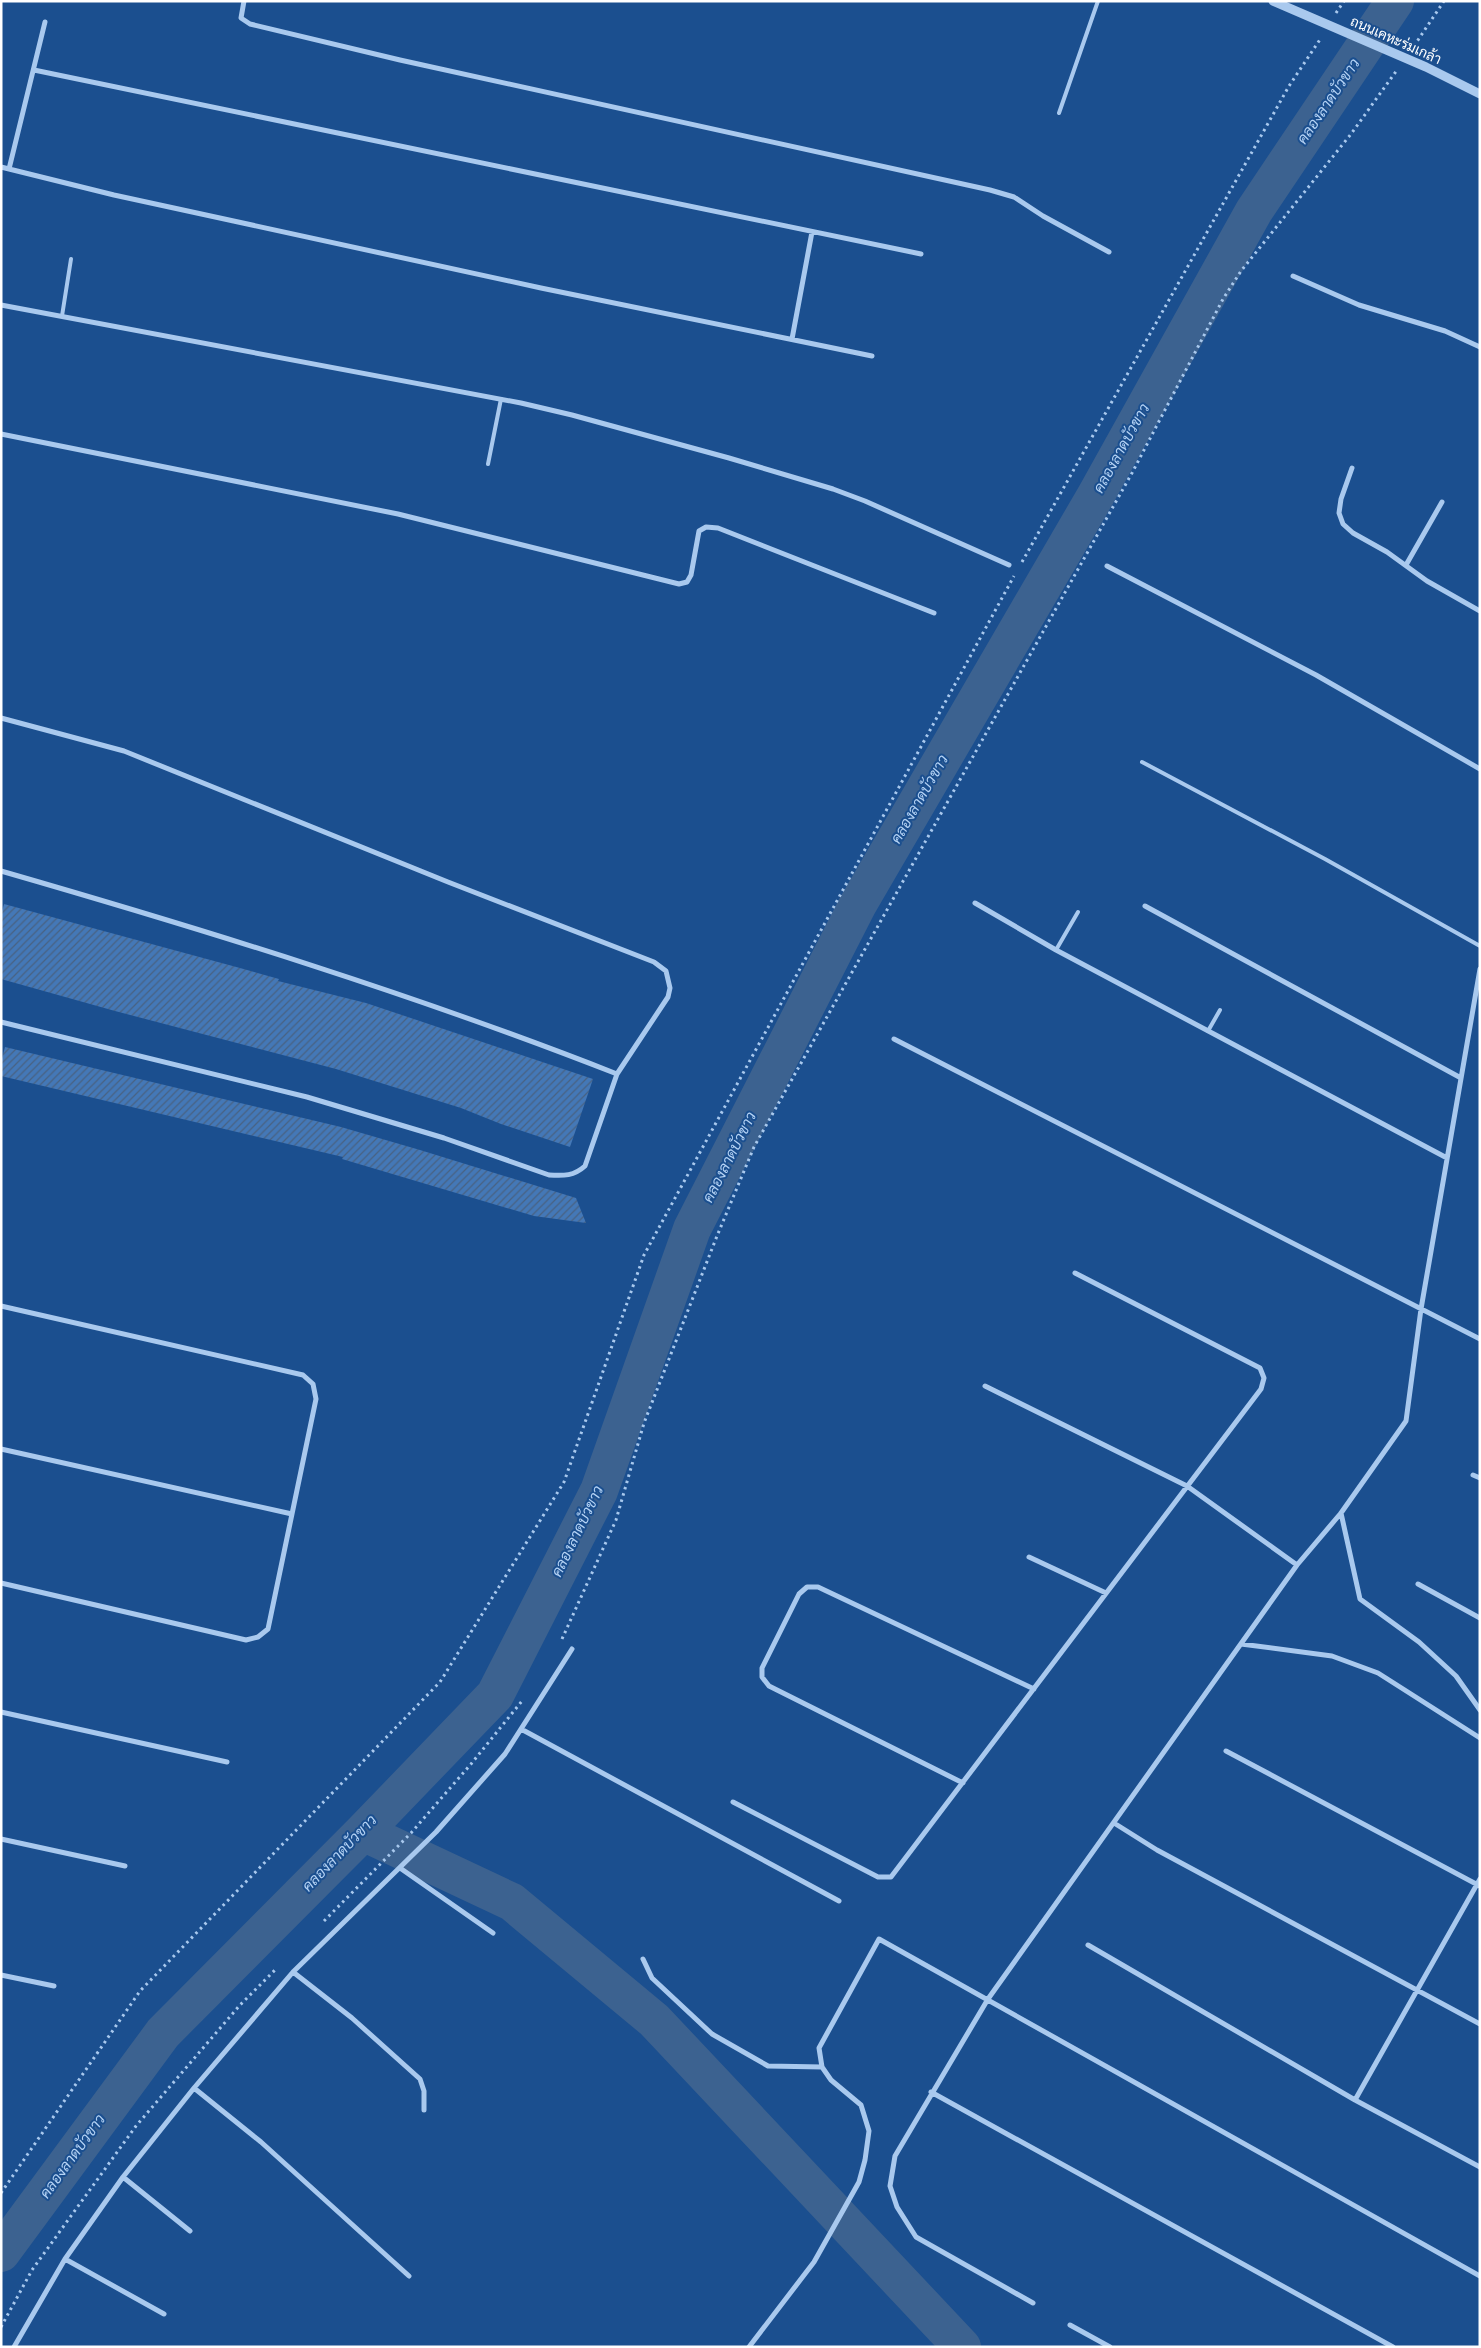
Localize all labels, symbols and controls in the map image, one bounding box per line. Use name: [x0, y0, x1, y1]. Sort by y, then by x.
street label: ถนนเคหะร่มเกล้า: [1347, 11, 1445, 69]
water label: คลองลาดบัวขาว: [1291, 54, 1365, 148]
water label: คลองลาดบัวขาว: [1088, 399, 1154, 497]
water label: คลองลาดบัวขาว: [885, 750, 953, 847]
water label: คลองลาดบัวขาว: [697, 1108, 761, 1206]
water label: คลองลาดบัวขาว: [546, 1481, 608, 1580]
water label: คลองลาดบัวขาว: [297, 1810, 381, 1896]
water label: คลองลาดบัวขาว: [34, 2109, 110, 2202]

